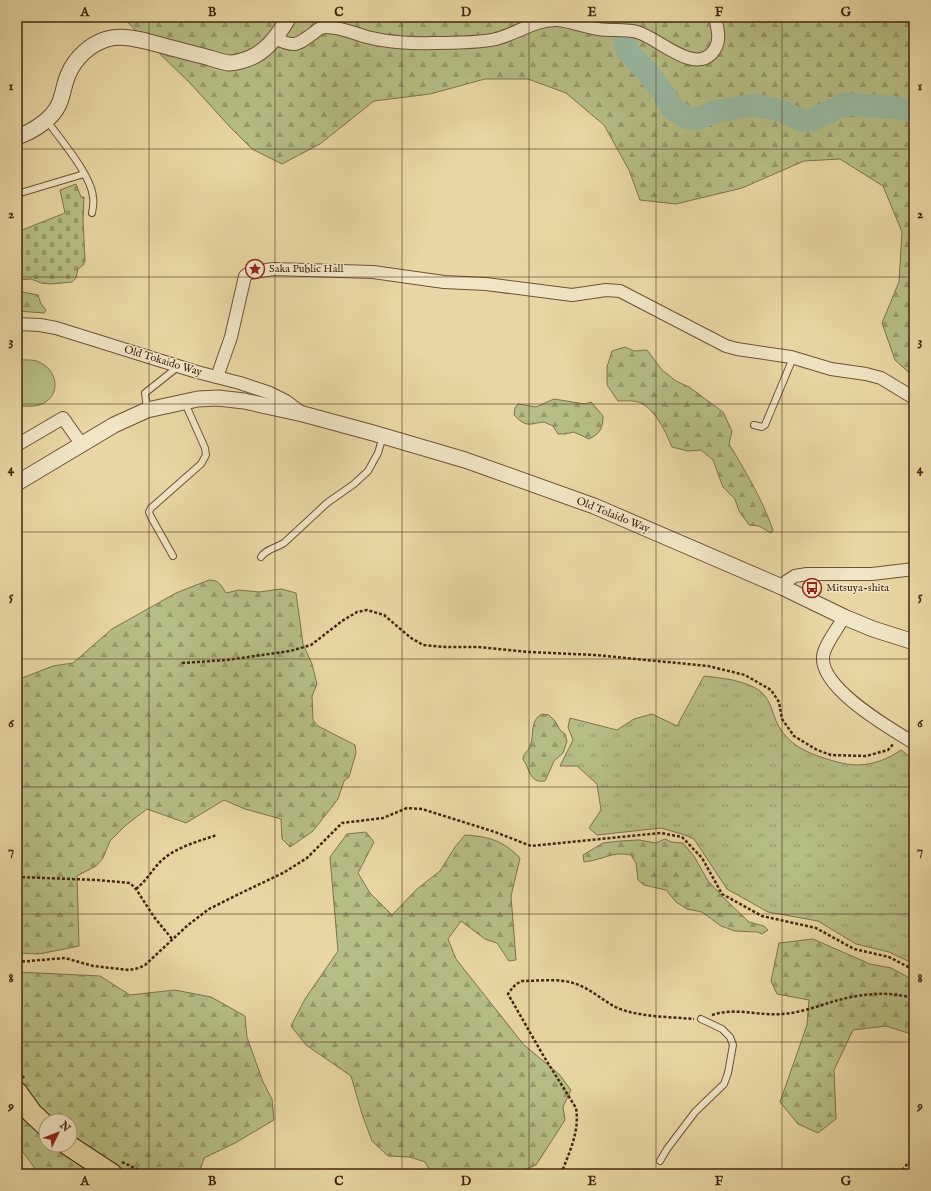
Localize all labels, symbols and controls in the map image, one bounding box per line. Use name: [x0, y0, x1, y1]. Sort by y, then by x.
text: A: [80, 4, 91, 21]
text: B: [208, 4, 217, 21]
text: C: [334, 4, 344, 21]
text: D: [461, 4, 472, 21]
text: E: [587, 4, 597, 21]
text: F: [715, 4, 724, 21]
text: G: [841, 4, 852, 21]
text: 1: [9, 78, 14, 95]
text: 1: [918, 78, 923, 95]
text: 2: [8, 206, 14, 223]
text: 2: [917, 206, 923, 223]
place icon: Saka Public Hall: [244, 258, 266, 280]
place label: Saka Public Hall: [269, 262, 344, 276]
text: 3: [9, 333, 14, 350]
text: 3: [918, 333, 923, 350]
street label: Old Tokaido Way: [122, 342, 204, 380]
text: 4: [8, 461, 15, 478]
text: 4: [917, 461, 924, 478]
street label: Old Tolaido Way: [574, 494, 652, 536]
bus stop icon: Mitsuya-shita: [801, 577, 823, 599]
place label: Mitsuya-shita: [826, 581, 889, 595]
text: 5: [9, 588, 14, 605]
text: 5: [918, 588, 923, 605]
text: 6: [8, 715, 14, 732]
text: 6: [917, 715, 923, 732]
text: 7: [8, 843, 14, 860]
text: 7: [917, 843, 923, 860]
text: 8: [8, 970, 14, 987]
text: 8: [917, 970, 923, 987]
text: 9: [7, 1098, 14, 1115]
text: 9: [916, 1098, 923, 1115]
north arrow: [38, 1113, 78, 1153]
text: N: [56, 1118, 73, 1135]
text: A: [80, 1173, 91, 1190]
text: B: [208, 1173, 217, 1190]
text: C: [334, 1173, 344, 1190]
text: D: [461, 1173, 472, 1190]
text: E: [587, 1173, 597, 1190]
text: F: [715, 1173, 724, 1190]
text: G: [841, 1173, 852, 1190]

